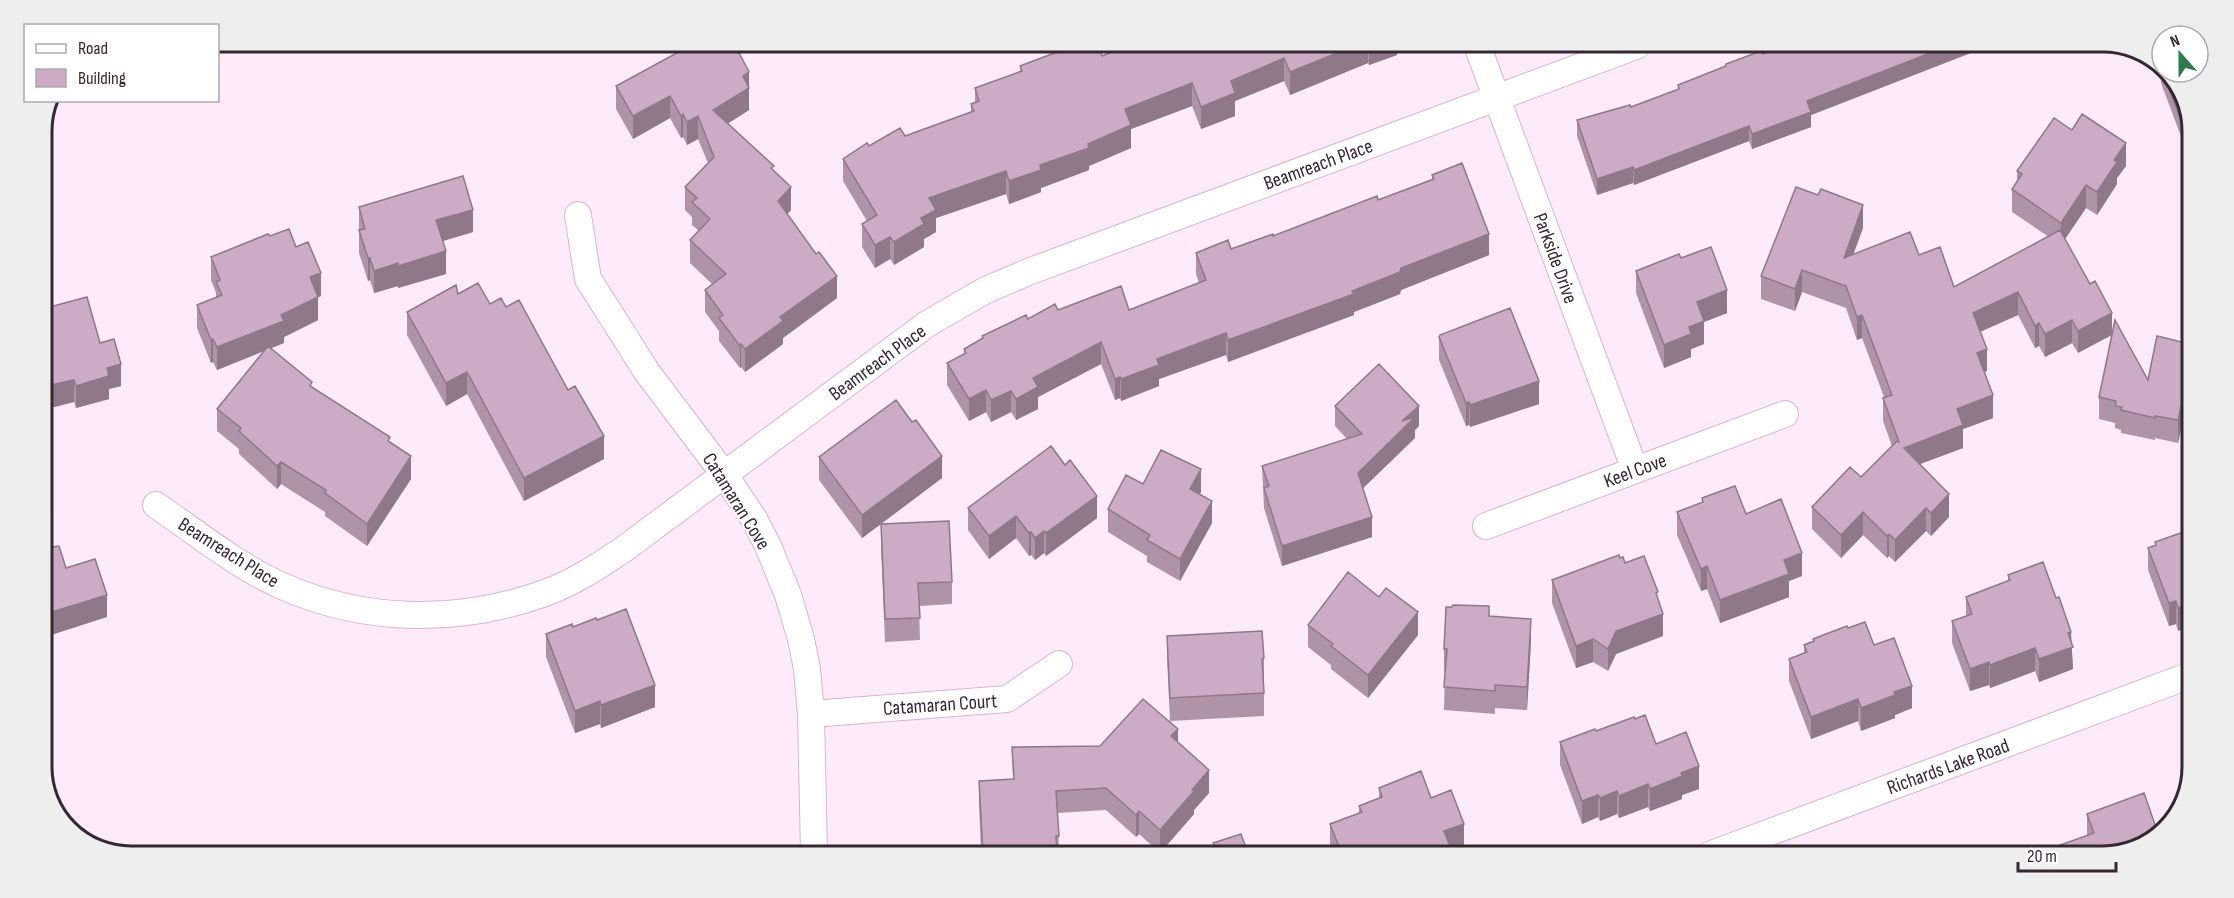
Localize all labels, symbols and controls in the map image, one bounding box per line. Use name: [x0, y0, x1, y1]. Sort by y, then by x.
legend: [24, 24, 219, 102]
north arrow: [2150, 24, 2210, 84]
text: N: [2168, 31, 2183, 52]
text: Road: [78, 38, 108, 59]
text: Building: [78, 68, 126, 89]
street label: Beamreach Place: [1261, 134, 1376, 196]
street label: Parkside Drive: [1528, 210, 1582, 307]
street label: Beamreach Place: [824, 320, 931, 406]
street label: Catamaran Cove: [697, 449, 775, 554]
street label: Keel Cove: [1601, 449, 1670, 493]
street label: Beamreach Place: [174, 512, 283, 593]
street label: Catamaran Court: [882, 689, 998, 721]
street label: Richards Lake Road: [1884, 734, 2013, 800]
scale bar: [2018, 835, 2116, 873]
text: 20 m: [2027, 846, 2057, 867]

